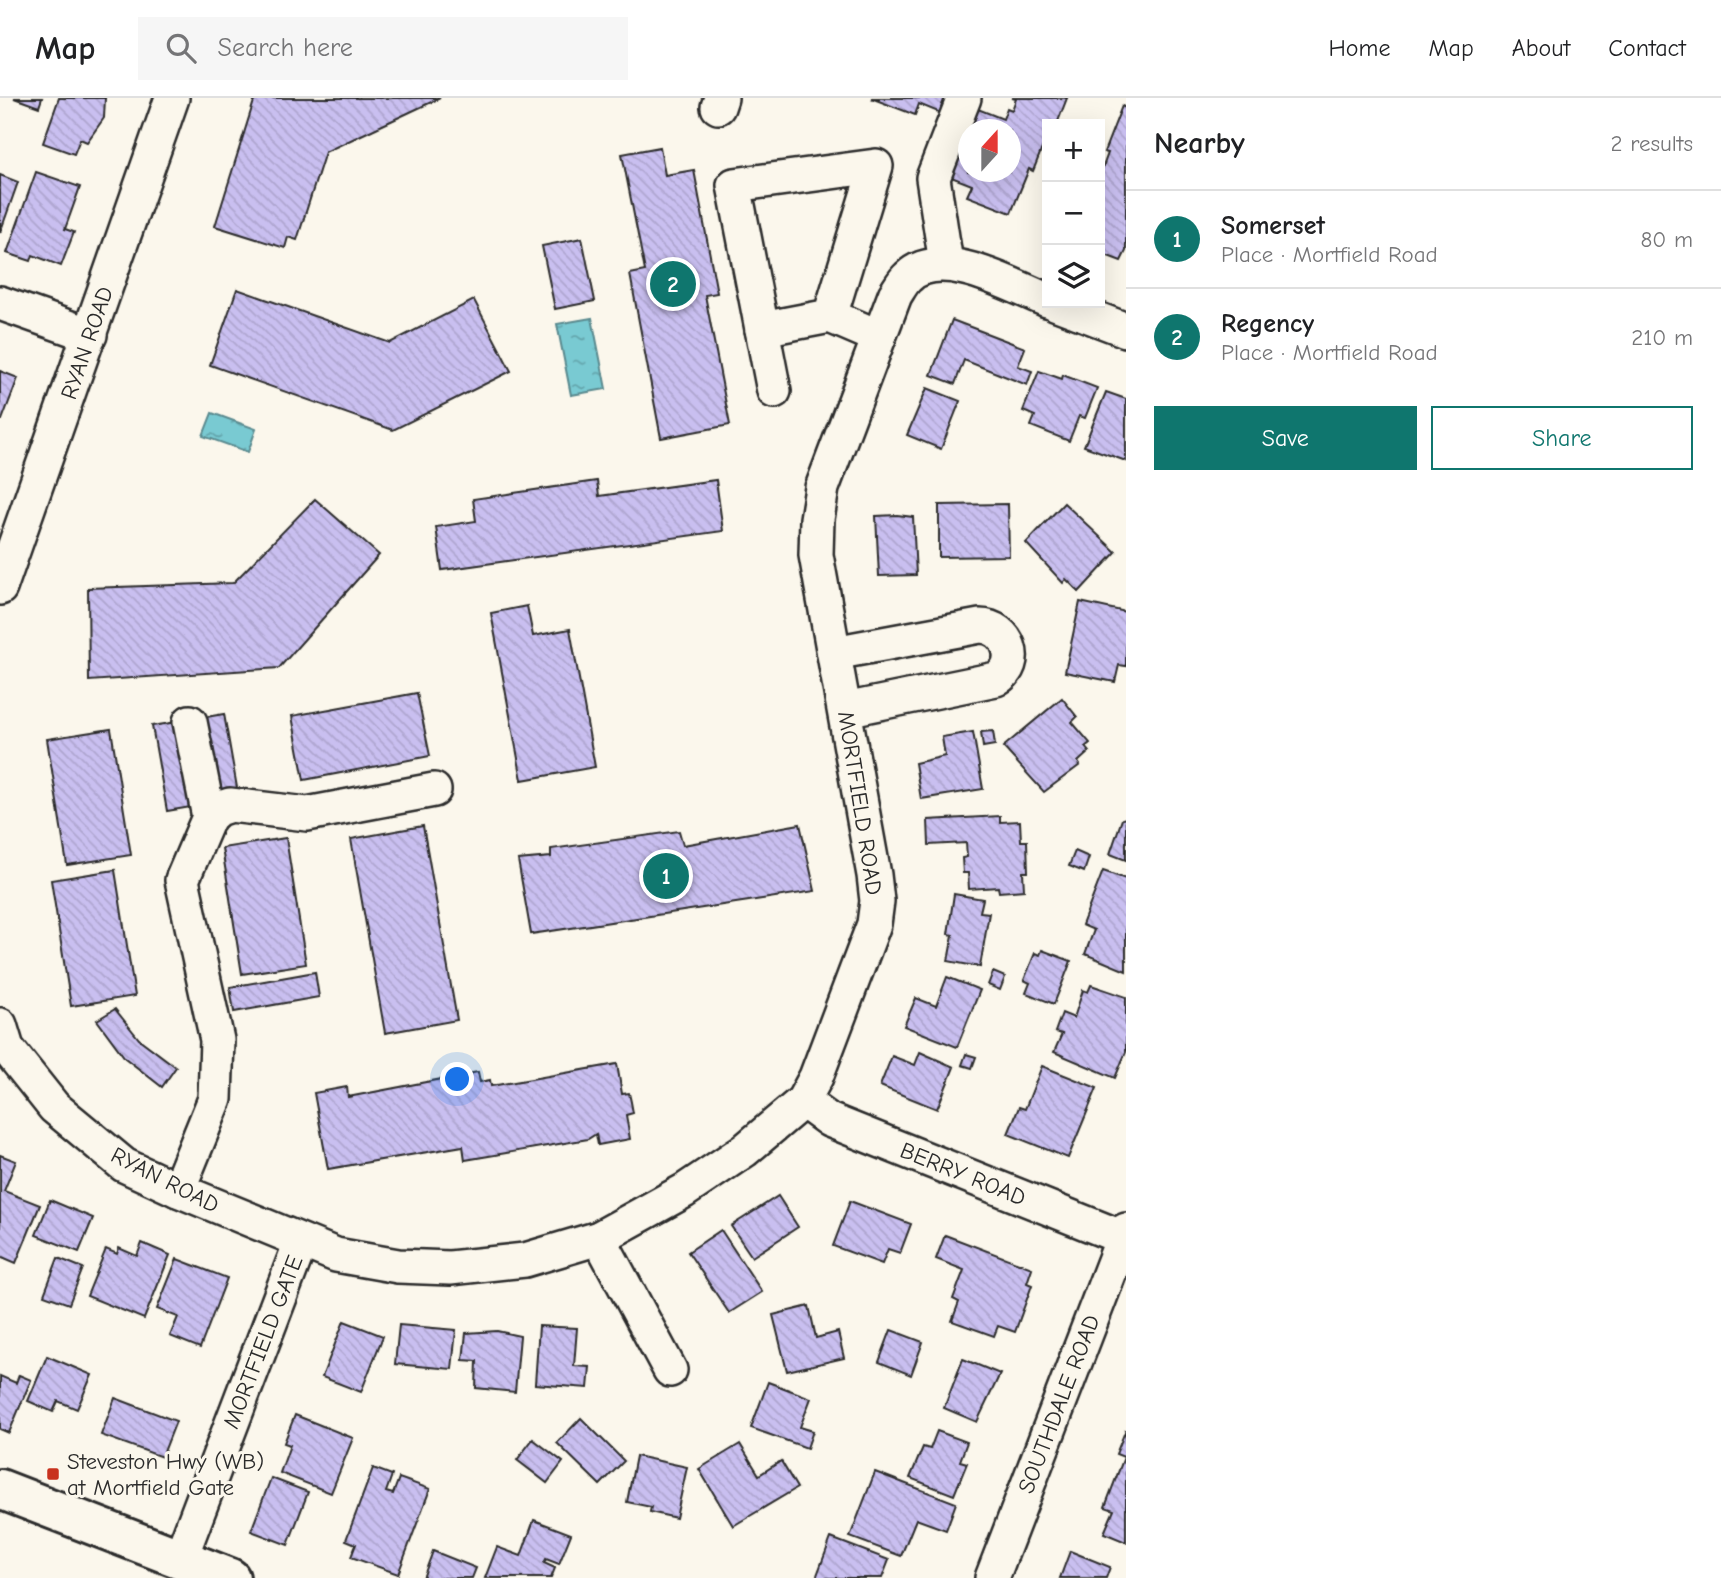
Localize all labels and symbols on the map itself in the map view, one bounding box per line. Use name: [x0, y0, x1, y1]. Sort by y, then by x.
north arrow: [958, 119, 1021, 182]
pin: 2: [650, 258, 696, 310]
street label: RYAN ROAD: [55, 283, 119, 403]
street label: MORTFIELD ROAD: [832, 709, 888, 897]
pin: 1: [643, 850, 689, 902]
your location: [440, 1062, 474, 1096]
street label: BERRY ROAD: [896, 1137, 1030, 1211]
street label: RYAN ROAD: [106, 1141, 224, 1219]
street label: MORTFIELD GATE: [218, 1251, 309, 1432]
street label: SOUTHDALE ROAD: [1012, 1311, 1106, 1497]
place label: Steveston Hwy (WB) at Mortfield Gate: [67, 1448, 264, 1501]
marker: Steveston Hwy (WB) at Mortfield Gate: [45, 1466, 61, 1482]

